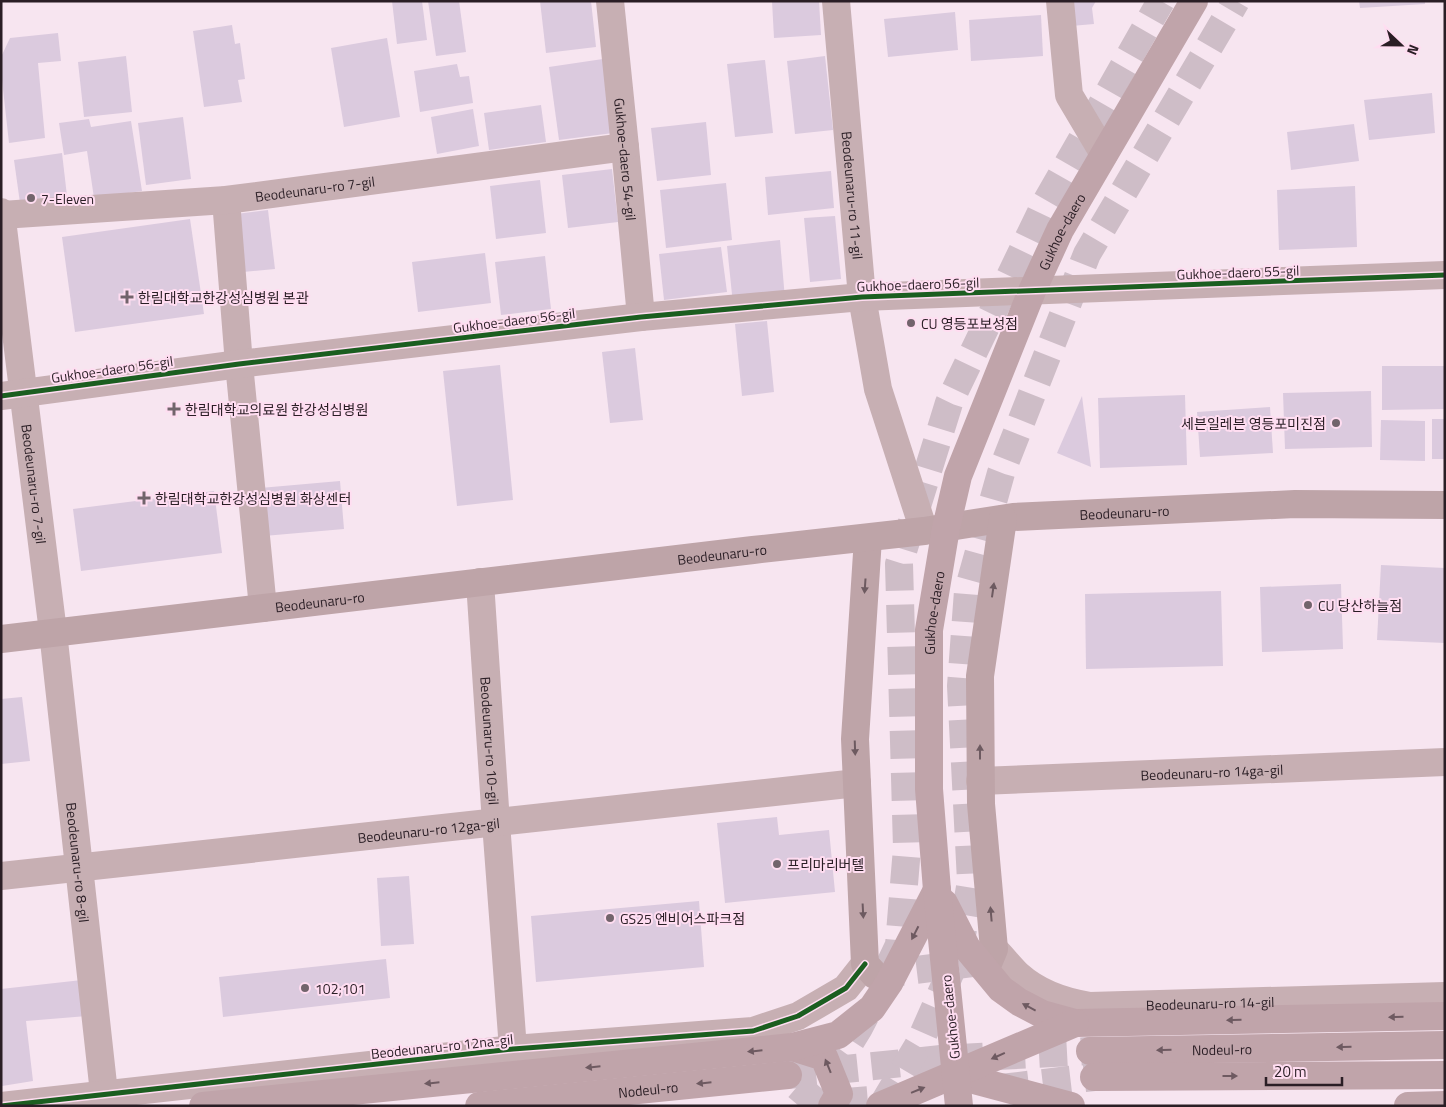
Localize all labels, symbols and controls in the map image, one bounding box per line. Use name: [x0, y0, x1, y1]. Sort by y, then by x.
north arrow: [1376, 20, 1426, 70]
text: N: [1402, 42, 1425, 58]
street label: Gukhoe-daero 54-gil: [610, 97, 642, 221]
street label: Beodeunaru-ro 11-gil: [837, 130, 869, 260]
street label: Beodeunaru-ro 7-gil: [253, 170, 376, 207]
place label: 7-Eleven: [41, 188, 94, 209]
street label: Gukhoe-daero: [1033, 189, 1090, 273]
marker: 7-Eleven: [25, 192, 37, 204]
street label: Gukhoe-daero 55-gil: [1176, 259, 1300, 285]
street label: Gukhoe-daero 56-gil: [856, 271, 980, 297]
place label: 한림대학교한강성심병원 본관: [138, 287, 309, 308]
marker: 한림대학교한강성심병원 본관: [120, 290, 134, 304]
street label: Gukhoe-daero 56-gil: [452, 302, 576, 338]
place label: CU 영등포보성점: [921, 313, 1018, 334]
marker: CU 영등포보성점: [905, 317, 917, 329]
street label: Gukhoe-daero 56-gil: [50, 350, 174, 388]
place label: 한림대학교의료원 한강성심병원: [185, 399, 368, 420]
marker: 한림대학교의료원 한강성심병원: [167, 402, 181, 416]
place label: 세븐일레븐 영등포미진점: [1181, 413, 1326, 434]
marker: 세븐일레븐 영등포미진점: [1330, 417, 1342, 429]
street label: Beodeunaru-ro 7-gil: [17, 423, 53, 545]
place label: 한림대학교한강성심병원 화상센터: [155, 488, 351, 509]
marker: 한림대학교한강성심병원 화상센터: [137, 491, 151, 505]
street label: Beodeunaru-ro: [1079, 499, 1170, 524]
street label: Beodeunaru-ro: [676, 538, 768, 569]
street label: Gukhoe-daero: [918, 569, 949, 655]
one-way arrow: [860, 578, 868, 594]
one-way arrow: [989, 582, 997, 598]
street label: Beodeunaru-ro: [274, 586, 366, 617]
place label: CU 당산하늘점: [1318, 595, 1402, 616]
marker: CU 당산하늘점: [1302, 599, 1314, 611]
street label: Beodeunaru-ro 10-gil: [476, 676, 505, 805]
one-way arrow: [851, 741, 859, 757]
one-way arrow: [976, 744, 984, 760]
street label: Beodeunaru-ro 14ga-gil: [1140, 758, 1284, 785]
street label: Beodeunaru-ro 8-gil: [61, 801, 96, 924]
street label: Beodeunaru-ro 12ga-gil: [356, 811, 501, 848]
place label: 프리마리버텔: [787, 854, 864, 875]
marker: 프리마리버텔: [771, 858, 783, 870]
one-way arrow: [859, 903, 867, 919]
one-way arrow: [987, 906, 995, 922]
place label: GS25 엔비어스파크점: [620, 908, 745, 929]
marker: GS25 엔비어스파크점: [604, 912, 616, 924]
one-way arrow: [911, 926, 919, 940]
street label: Gukhoe-daero: [935, 974, 965, 1060]
place label: 102;101: [315, 978, 366, 999]
marker: 102;101: [299, 982, 311, 994]
street label: Beodeunaru-ro 14-gil: [1146, 990, 1275, 1015]
one-way arrow: [1022, 1003, 1036, 1011]
one-way arrow: [1388, 1013, 1404, 1021]
one-way arrow: [1225, 1016, 1241, 1024]
street label: Beodeunaru-ro 12na-gil: [370, 1028, 514, 1064]
street label: Nodeul-ro: [1192, 1038, 1252, 1060]
one-way arrow: [1335, 1043, 1351, 1051]
one-way arrow: [1155, 1046, 1171, 1054]
one-way arrow: [747, 1047, 763, 1055]
one-way arrow: [991, 1053, 1005, 1061]
scale bar: [1266, 1054, 1342, 1086]
one-way arrow: [823, 1059, 831, 1073]
text: 20 m: [1274, 1060, 1307, 1083]
one-way arrow: [585, 1063, 601, 1071]
one-way arrow: [1223, 1072, 1239, 1080]
street label: Nodeul-ro: [617, 1076, 679, 1102]
one-way arrow: [423, 1079, 439, 1087]
one-way arrow: [696, 1079, 712, 1087]
one-way arrow: [911, 1086, 925, 1094]

